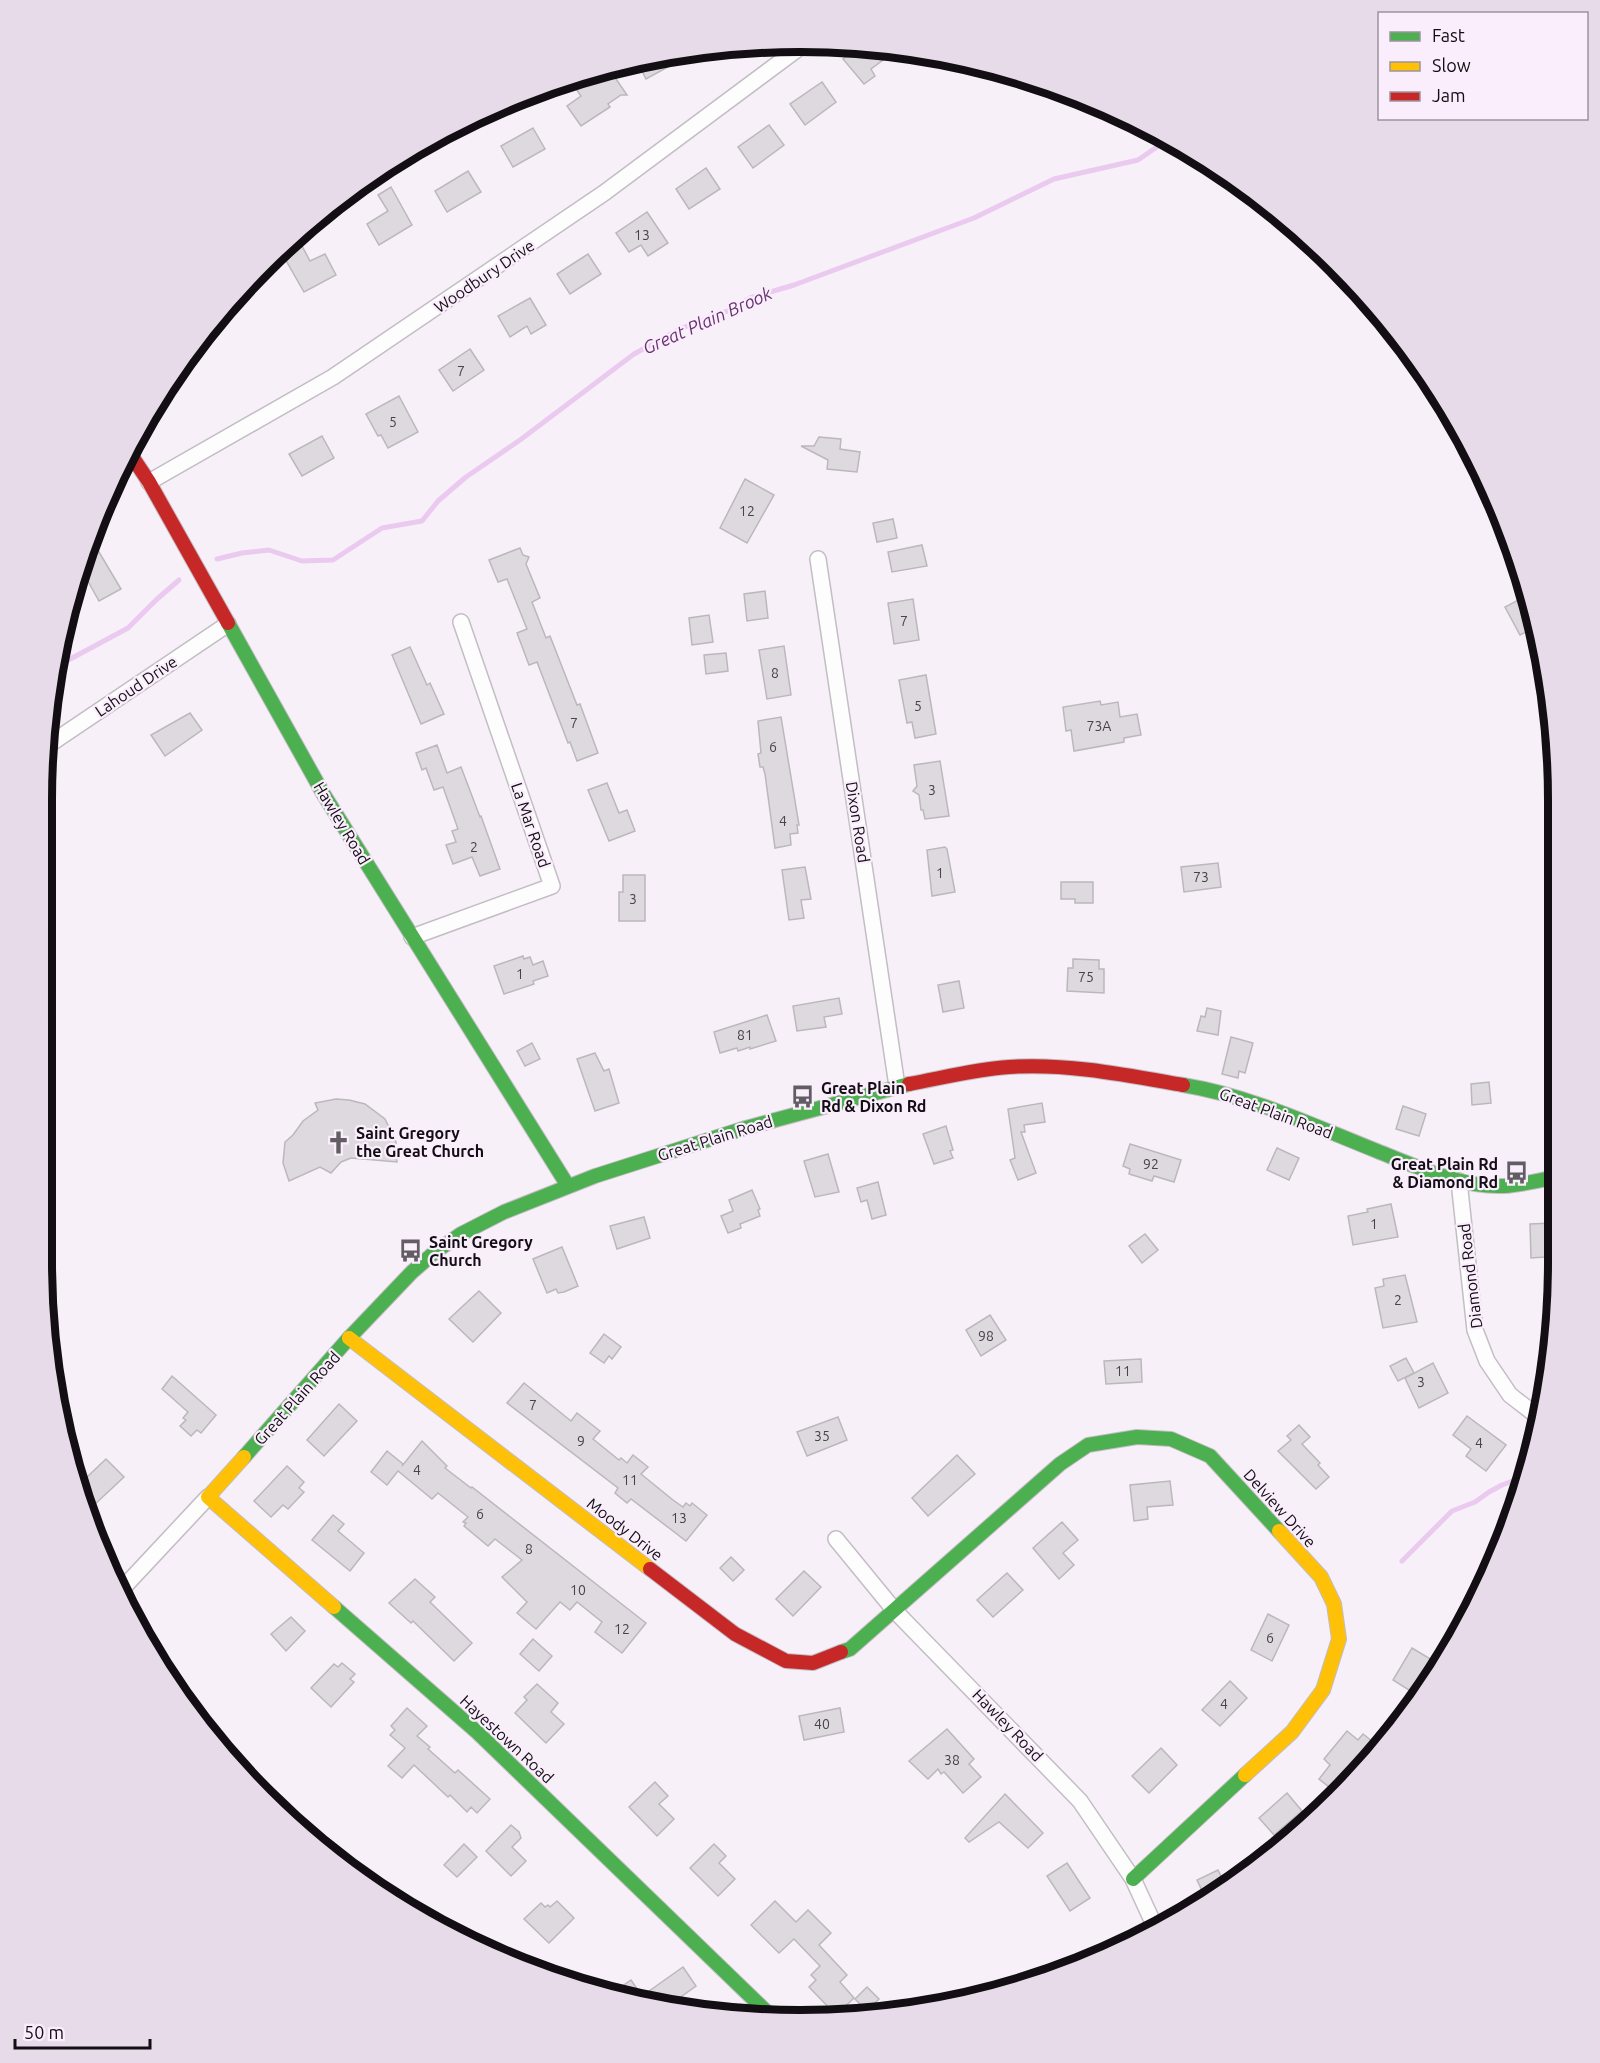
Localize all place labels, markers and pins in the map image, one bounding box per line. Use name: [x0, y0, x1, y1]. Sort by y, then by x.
place label: Great Plain Rd & Dixon Rd: [821, 1079, 926, 1115]
bus stop icon: Great Plain Rd & Dixon Rd: [790, 1084, 816, 1110]
place label: Saint Gregory the Great Church: [356, 1124, 484, 1160]
church icon: Saint Gregory the Great Church: [325, 1129, 351, 1155]
place label: Great Plain Rd & Diamond Rd: [1391, 1155, 1498, 1191]
bus stop icon: Great Plain Rd & Diamond Rd: [1503, 1160, 1529, 1186]
place label: Saint Gregory Church: [429, 1233, 533, 1269]
bus stop icon: Saint Gregory Church: [398, 1238, 424, 1264]

